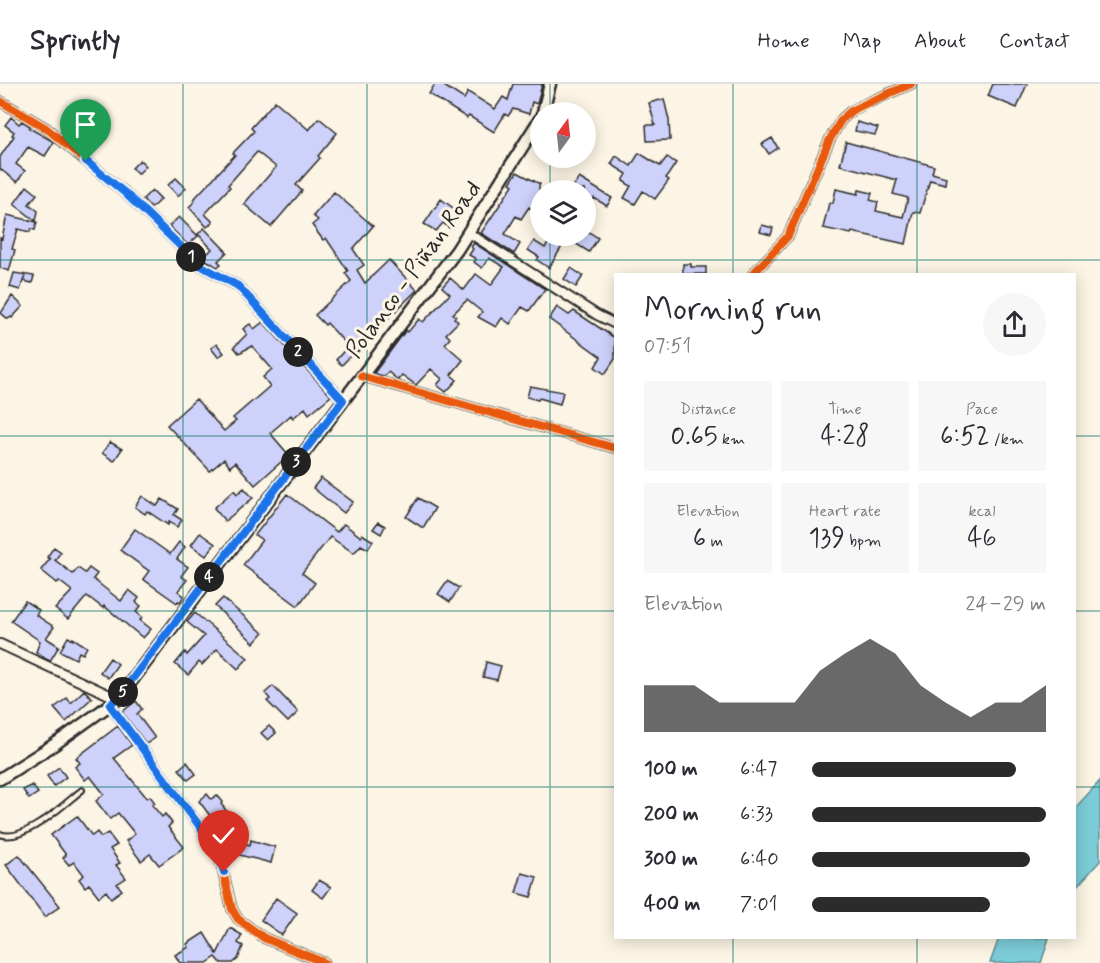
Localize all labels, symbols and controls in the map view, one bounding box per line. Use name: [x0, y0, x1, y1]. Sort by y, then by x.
text: Sprintly: [30, 23, 121, 60]
text: Home: [758, 27, 810, 55]
text: Map: [843, 27, 881, 55]
text: About: [914, 27, 966, 55]
text: Contact: [999, 27, 1070, 55]
pin: [60, 99, 111, 161]
north arrow: [530, 102, 596, 168]
map controls: [530, 102, 596, 246]
icon: arrive: [69, 108, 102, 141]
street label: Polanco - Piñan Road: [339, 175, 489, 365]
button: layers: [530, 180, 596, 246]
pin: 1: [176, 242, 206, 272]
text: 1: [187, 246, 195, 267]
text: Morning run: [644, 288, 822, 332]
button: share: [983, 293, 1046, 356]
text: 07:51: [644, 333, 691, 360]
pin: 2: [283, 337, 313, 367]
text: 2: [294, 341, 302, 362]
text: Distance: [680, 399, 736, 420]
text: Time: [828, 399, 862, 420]
text: Pace: [966, 399, 998, 420]
text: 0.65: [671, 420, 718, 454]
text: 4:28: [820, 420, 870, 454]
text: 6:52: [940, 420, 989, 454]
text: km: [718, 429, 745, 450]
text: /km: [989, 429, 1024, 450]
pin: 3: [281, 447, 311, 477]
text: 3: [292, 451, 300, 472]
text: Elevation: [677, 501, 740, 522]
text: Heart rate: [809, 501, 881, 522]
text: kcal: [969, 501, 995, 522]
text: 6: [693, 522, 706, 556]
text: 139: [809, 522, 845, 556]
text: 46: [967, 522, 997, 556]
text: m: [706, 531, 723, 552]
text: bpm: [845, 531, 881, 552]
pin: 4: [194, 562, 224, 592]
text: 4: [204, 566, 214, 587]
text: Elevation: [644, 591, 723, 618]
text: 24–29 m: [966, 591, 1046, 618]
pin: 5: [108, 677, 138, 707]
text: 5: [118, 681, 128, 702]
text: 100 m: [644, 756, 698, 783]
text: 6:47: [740, 756, 777, 783]
text: 200 m: [644, 801, 699, 828]
text: 6:33: [740, 801, 773, 828]
pin: [198, 810, 249, 872]
icon: check: [207, 819, 240, 852]
text: 300 m: [644, 846, 698, 873]
text: 6:40: [740, 846, 779, 873]
text: 400 m: [644, 891, 700, 918]
text: 7:01: [740, 891, 777, 918]

